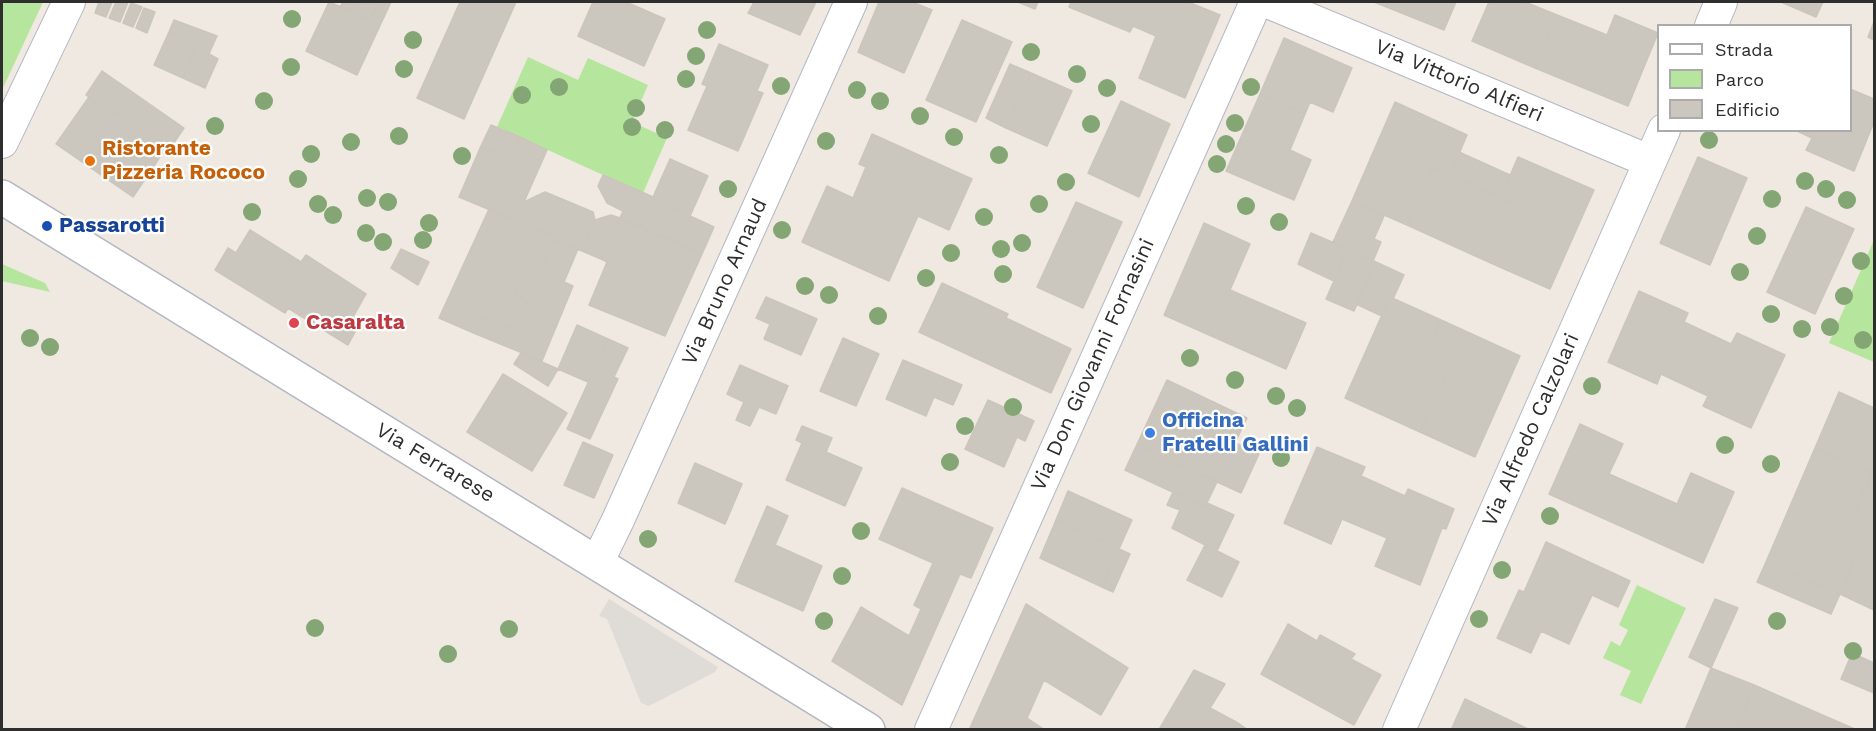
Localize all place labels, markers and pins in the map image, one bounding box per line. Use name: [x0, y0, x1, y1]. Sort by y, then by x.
place label: Ristorante Pizzeria Rococo: [102, 136, 265, 186]
marker: Ristorante Pizzeria Rococo: [83, 154, 97, 168]
place label: Passarotti: [59, 213, 165, 239]
marker: Passarotti: [40, 219, 54, 233]
place label: Casaralta: [306, 310, 405, 336]
marker: Casaralta: [287, 316, 301, 330]
place label: Officina Fratelli Gallini: [1162, 408, 1309, 458]
marker: Officina Fratelli Gallini: [1143, 426, 1157, 440]

